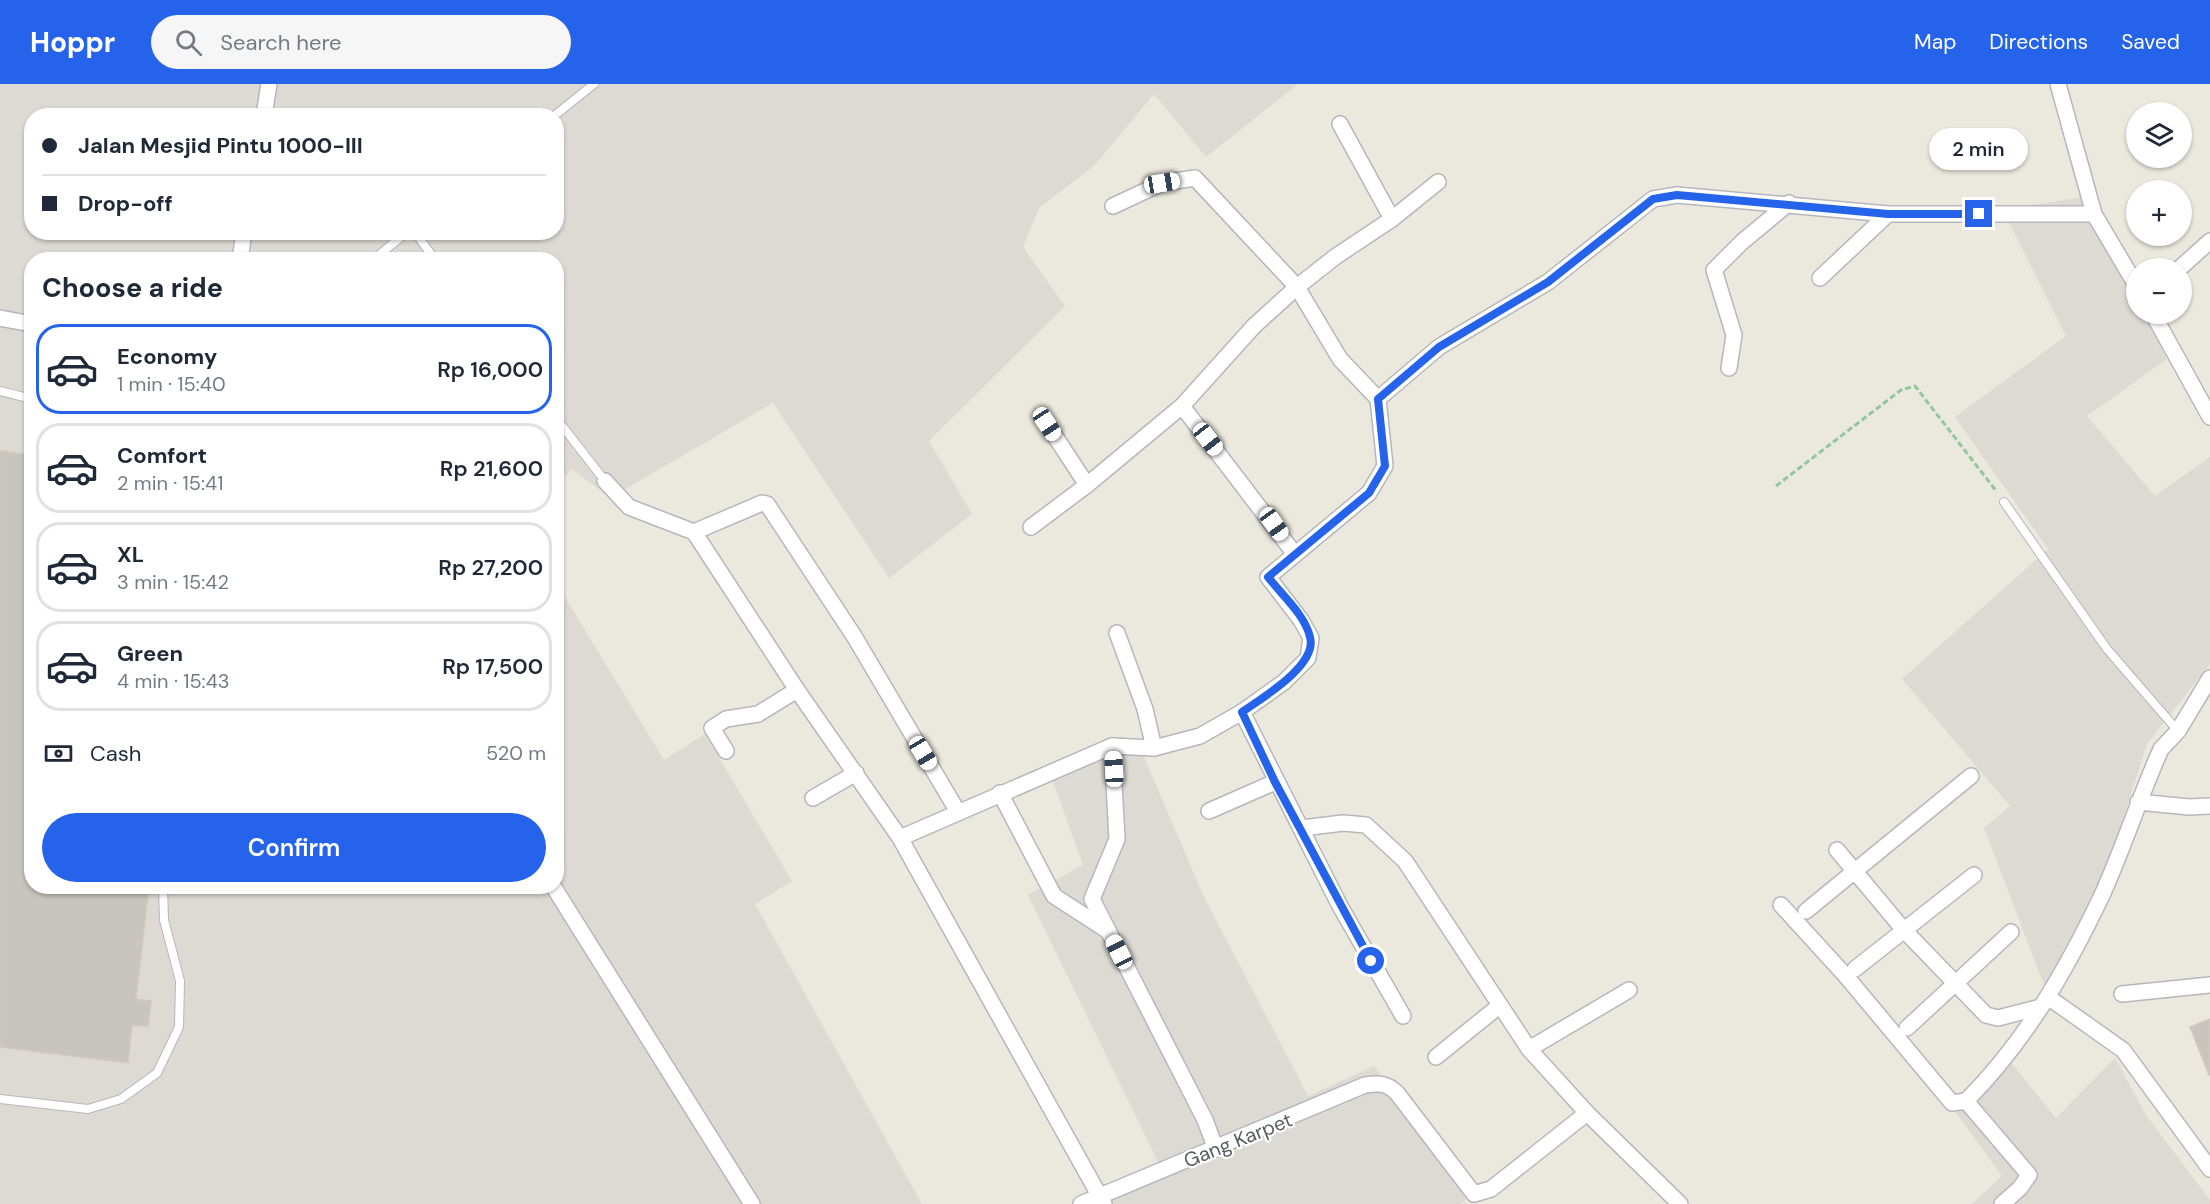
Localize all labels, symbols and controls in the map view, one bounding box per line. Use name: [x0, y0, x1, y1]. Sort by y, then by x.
search box: [151, 15, 571, 69]
text: Hoppr: [30, 24, 115, 61]
icon: search: [172, 26, 205, 59]
text: Search here: [220, 28, 342, 57]
text: Map: [1914, 28, 1956, 56]
text: Directions: [1989, 28, 2088, 56]
text: Saved: [2121, 28, 2180, 56]
map controls: [2126, 102, 2192, 324]
button: layers: [2126, 102, 2192, 168]
callout: 2 min: [1930, 127, 2028, 169]
text: Jalan Mesjid Pintu 1000-III: [78, 131, 363, 160]
text: 2 min: [1952, 136, 2005, 162]
car: [1143, 171, 1181, 195]
button: +: [2126, 180, 2192, 246]
text: Drop-off: [78, 189, 173, 218]
route end: [1965, 200, 1992, 227]
button: −: [2126, 258, 2192, 324]
text: Choose a ride: [42, 270, 223, 305]
icon: car: [45, 342, 99, 396]
text: Economy: [117, 342, 217, 371]
text: Rp 16,000: [437, 355, 543, 384]
text: 1 min · 15:40: [117, 371, 226, 397]
car: [1030, 404, 1064, 444]
car: [1190, 419, 1226, 459]
icon: car: [45, 441, 99, 495]
text: Comfort: [117, 441, 207, 470]
text: Rp 21,600: [440, 454, 543, 483]
text: 2 min · 15:41: [117, 470, 223, 496]
car: [1256, 504, 1292, 544]
icon: car: [45, 540, 99, 594]
text: XL: [117, 540, 144, 569]
text: Rp 27,200: [438, 553, 543, 582]
text: 3 min · 15:42: [117, 569, 229, 595]
icon: car: [45, 639, 99, 693]
text: Green: [117, 639, 183, 668]
text: Rp 17,500: [442, 652, 543, 681]
text: 4 min · 15:43: [117, 668, 230, 694]
car: [906, 733, 940, 773]
icon: cash: [42, 737, 75, 770]
text: Cash: [90, 739, 141, 768]
text: 520 m: [486, 740, 546, 766]
car: [1104, 751, 1124, 787]
button: Confirm: [42, 813, 546, 882]
car: [1103, 932, 1135, 972]
route start: [1357, 947, 1384, 974]
street label: Gang Karpet: [1180, 1106, 1296, 1174]

